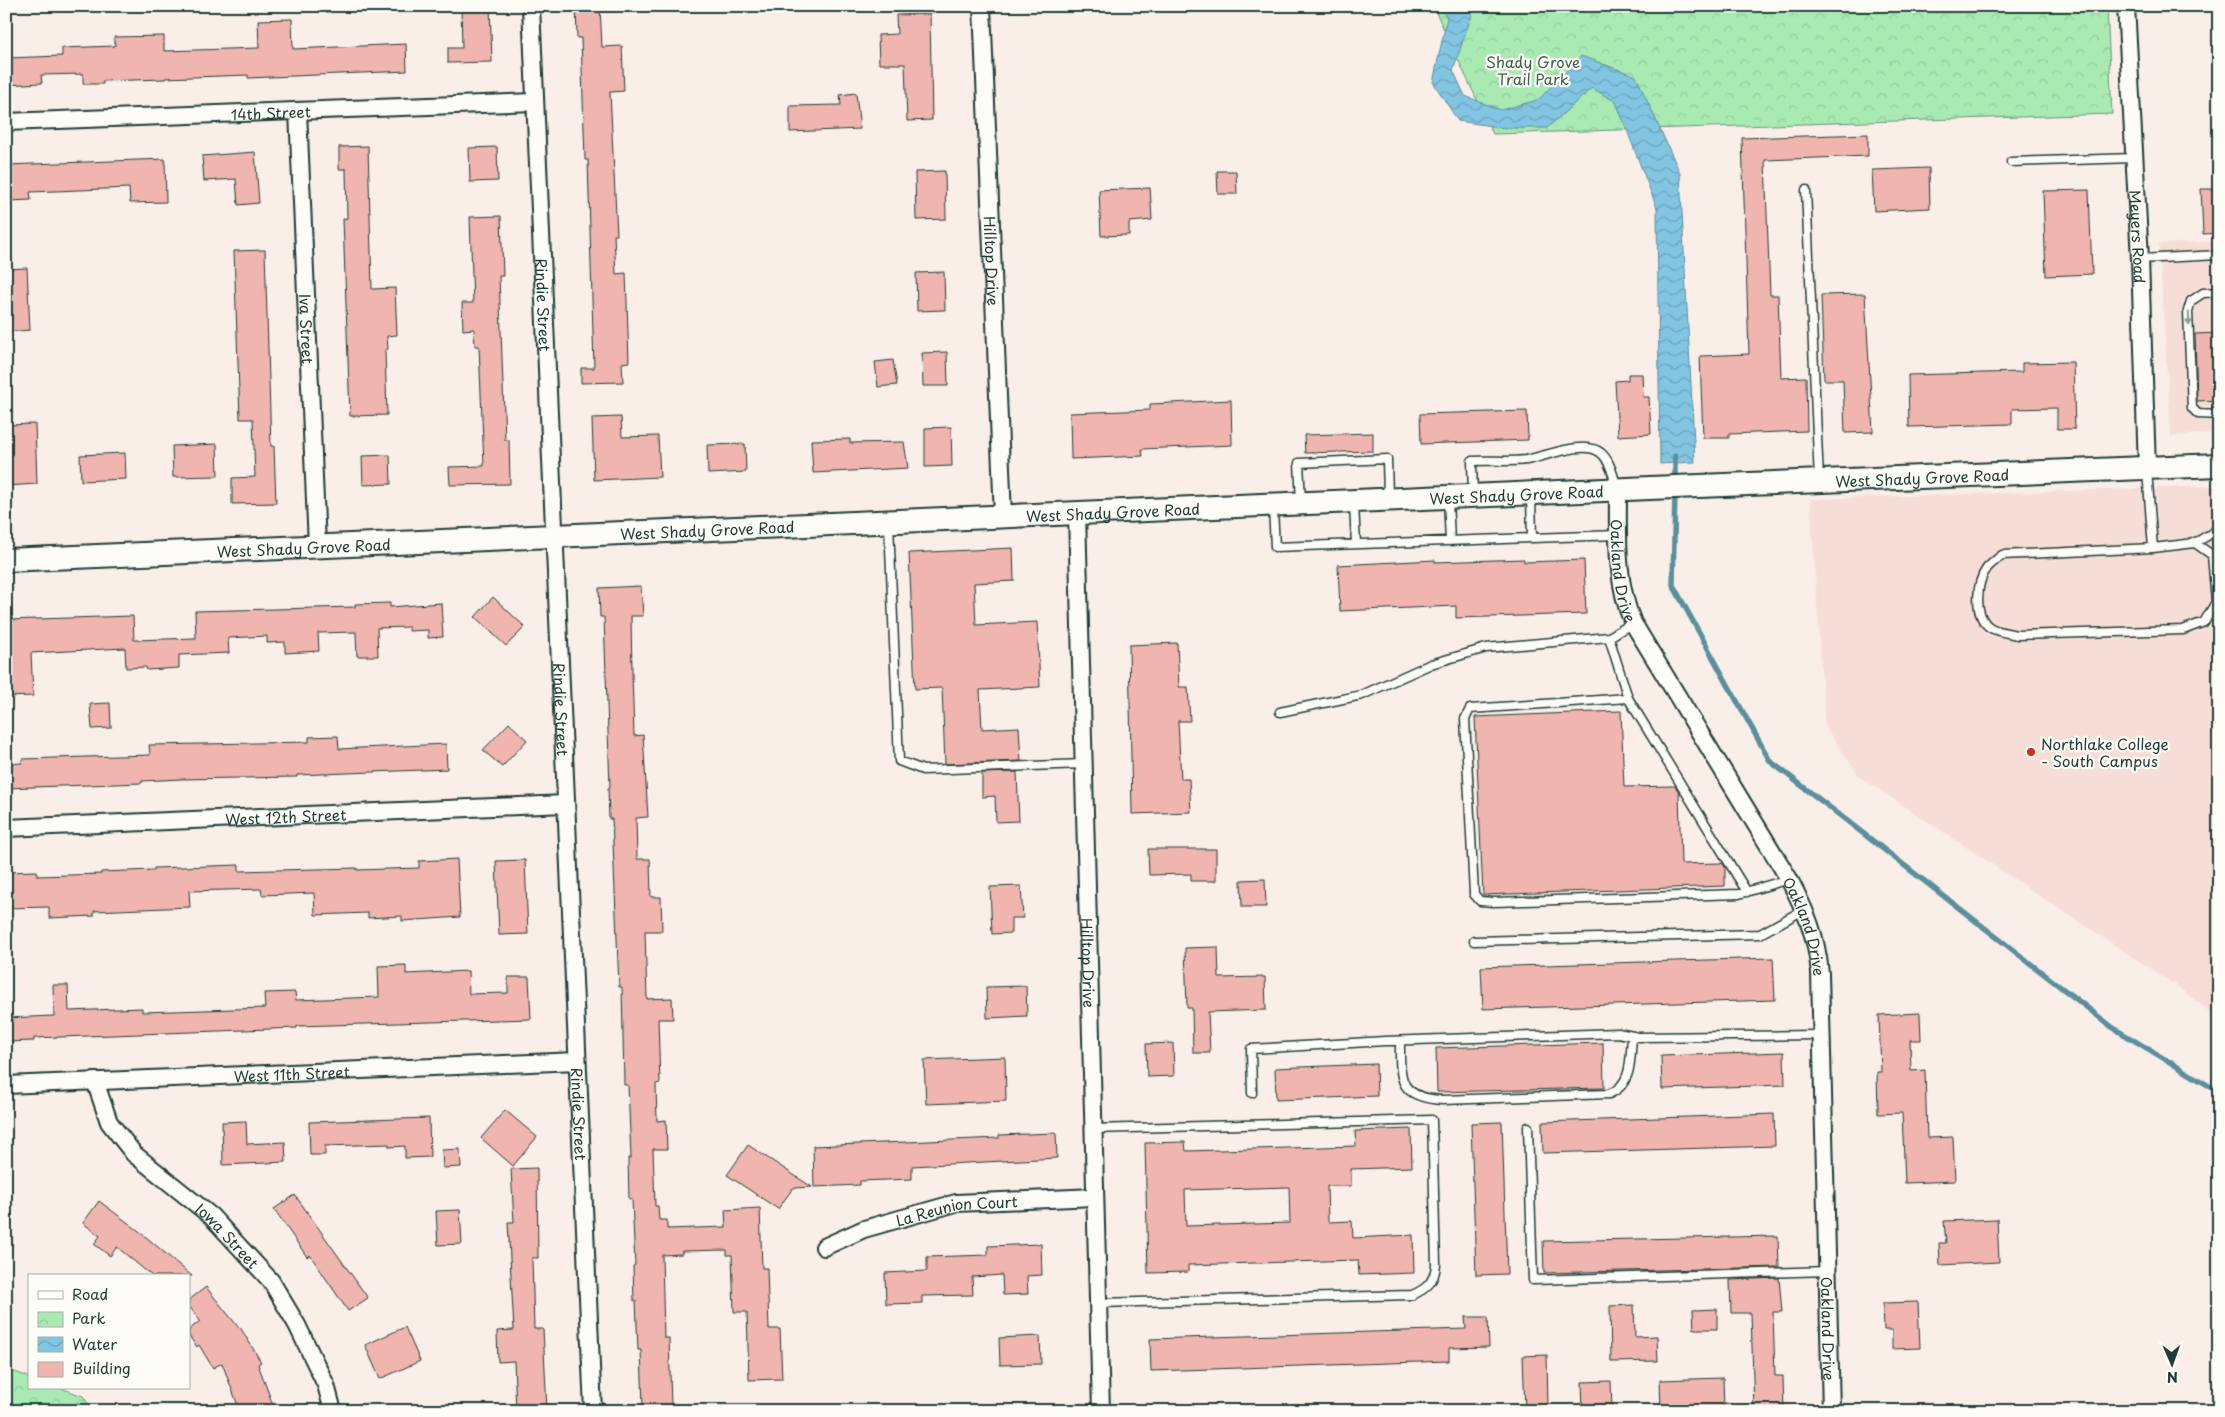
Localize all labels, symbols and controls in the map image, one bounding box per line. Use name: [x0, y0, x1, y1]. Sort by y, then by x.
park label: Shady Grove Trail Park: [1486, 50, 1580, 90]
street label: 14th Street: [230, 99, 311, 125]
street label: Meyers Road: [2125, 189, 2152, 284]
street label: Hilltop Drive: [979, 215, 1006, 306]
street label: Rindie Street: [531, 258, 558, 352]
street label: Iva Street: [294, 293, 321, 364]
one-way arrow: [2185, 312, 2193, 328]
street label: West Shady Grove Road: [1835, 462, 2010, 492]
street label: West Shady Grove Road: [1429, 479, 1604, 509]
street label: West Shady Grove Road: [1025, 496, 1200, 527]
street label: West Shady Grove Road: [620, 514, 795, 545]
street label: Oakland Drive: [1606, 519, 1643, 625]
street label: West Shady Grove Road: [216, 532, 391, 562]
street label: Rindie Street: [548, 662, 576, 756]
place label: Northlake College - South Campus: [2041, 732, 2169, 772]
marker: Northlake College - South Campus: [2025, 746, 2037, 758]
street label: West 12th Street: [225, 802, 347, 830]
street label: Oakland Drive: [1778, 872, 1832, 977]
street label: Hilltop Drive: [1076, 918, 1102, 1008]
street label: West 11th Street: [233, 1059, 350, 1087]
street label: Rindie Street: [566, 1067, 593, 1161]
street label: La Reunion Court: [893, 1189, 1018, 1231]
street label: Iowa Street: [191, 1197, 265, 1273]
legend: [28, 1274, 190, 1390]
street label: Oakland Drive: [1816, 1276, 1842, 1381]
text: Road: [72, 1282, 108, 1305]
text: Park: [72, 1306, 106, 1329]
text: Water: [72, 1332, 117, 1355]
north arrow: [2148, 1340, 2198, 1390]
text: Building: [72, 1356, 131, 1379]
text: N: [2167, 1367, 2178, 1388]

